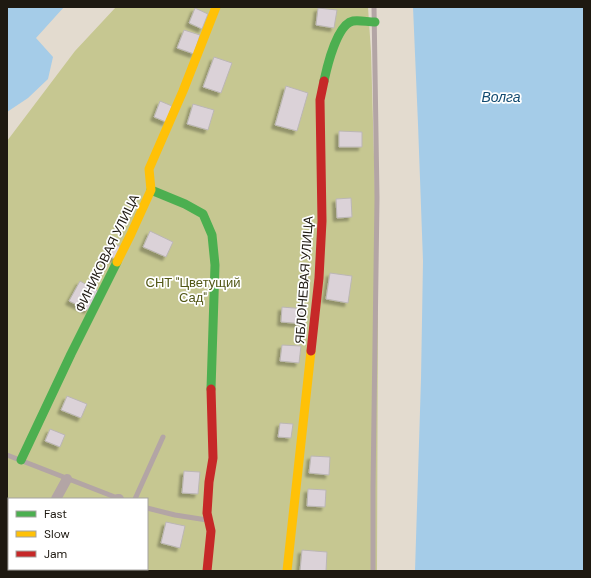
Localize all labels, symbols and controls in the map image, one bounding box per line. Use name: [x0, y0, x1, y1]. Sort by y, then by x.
water label: Волга: [481, 88, 521, 106]
street label: ФИНИКОВАЯ УЛИЦА: [71, 191, 143, 315]
street label: ЯБЛОНЕВАЯ УЛИЦА: [291, 215, 317, 345]
park label: СНТ "Цветущий Сад": [146, 274, 240, 306]
legend: [8, 498, 148, 570]
text: Fast: [44, 506, 67, 522]
text: Slow: [44, 526, 70, 542]
text: Jam: [44, 546, 67, 562]

